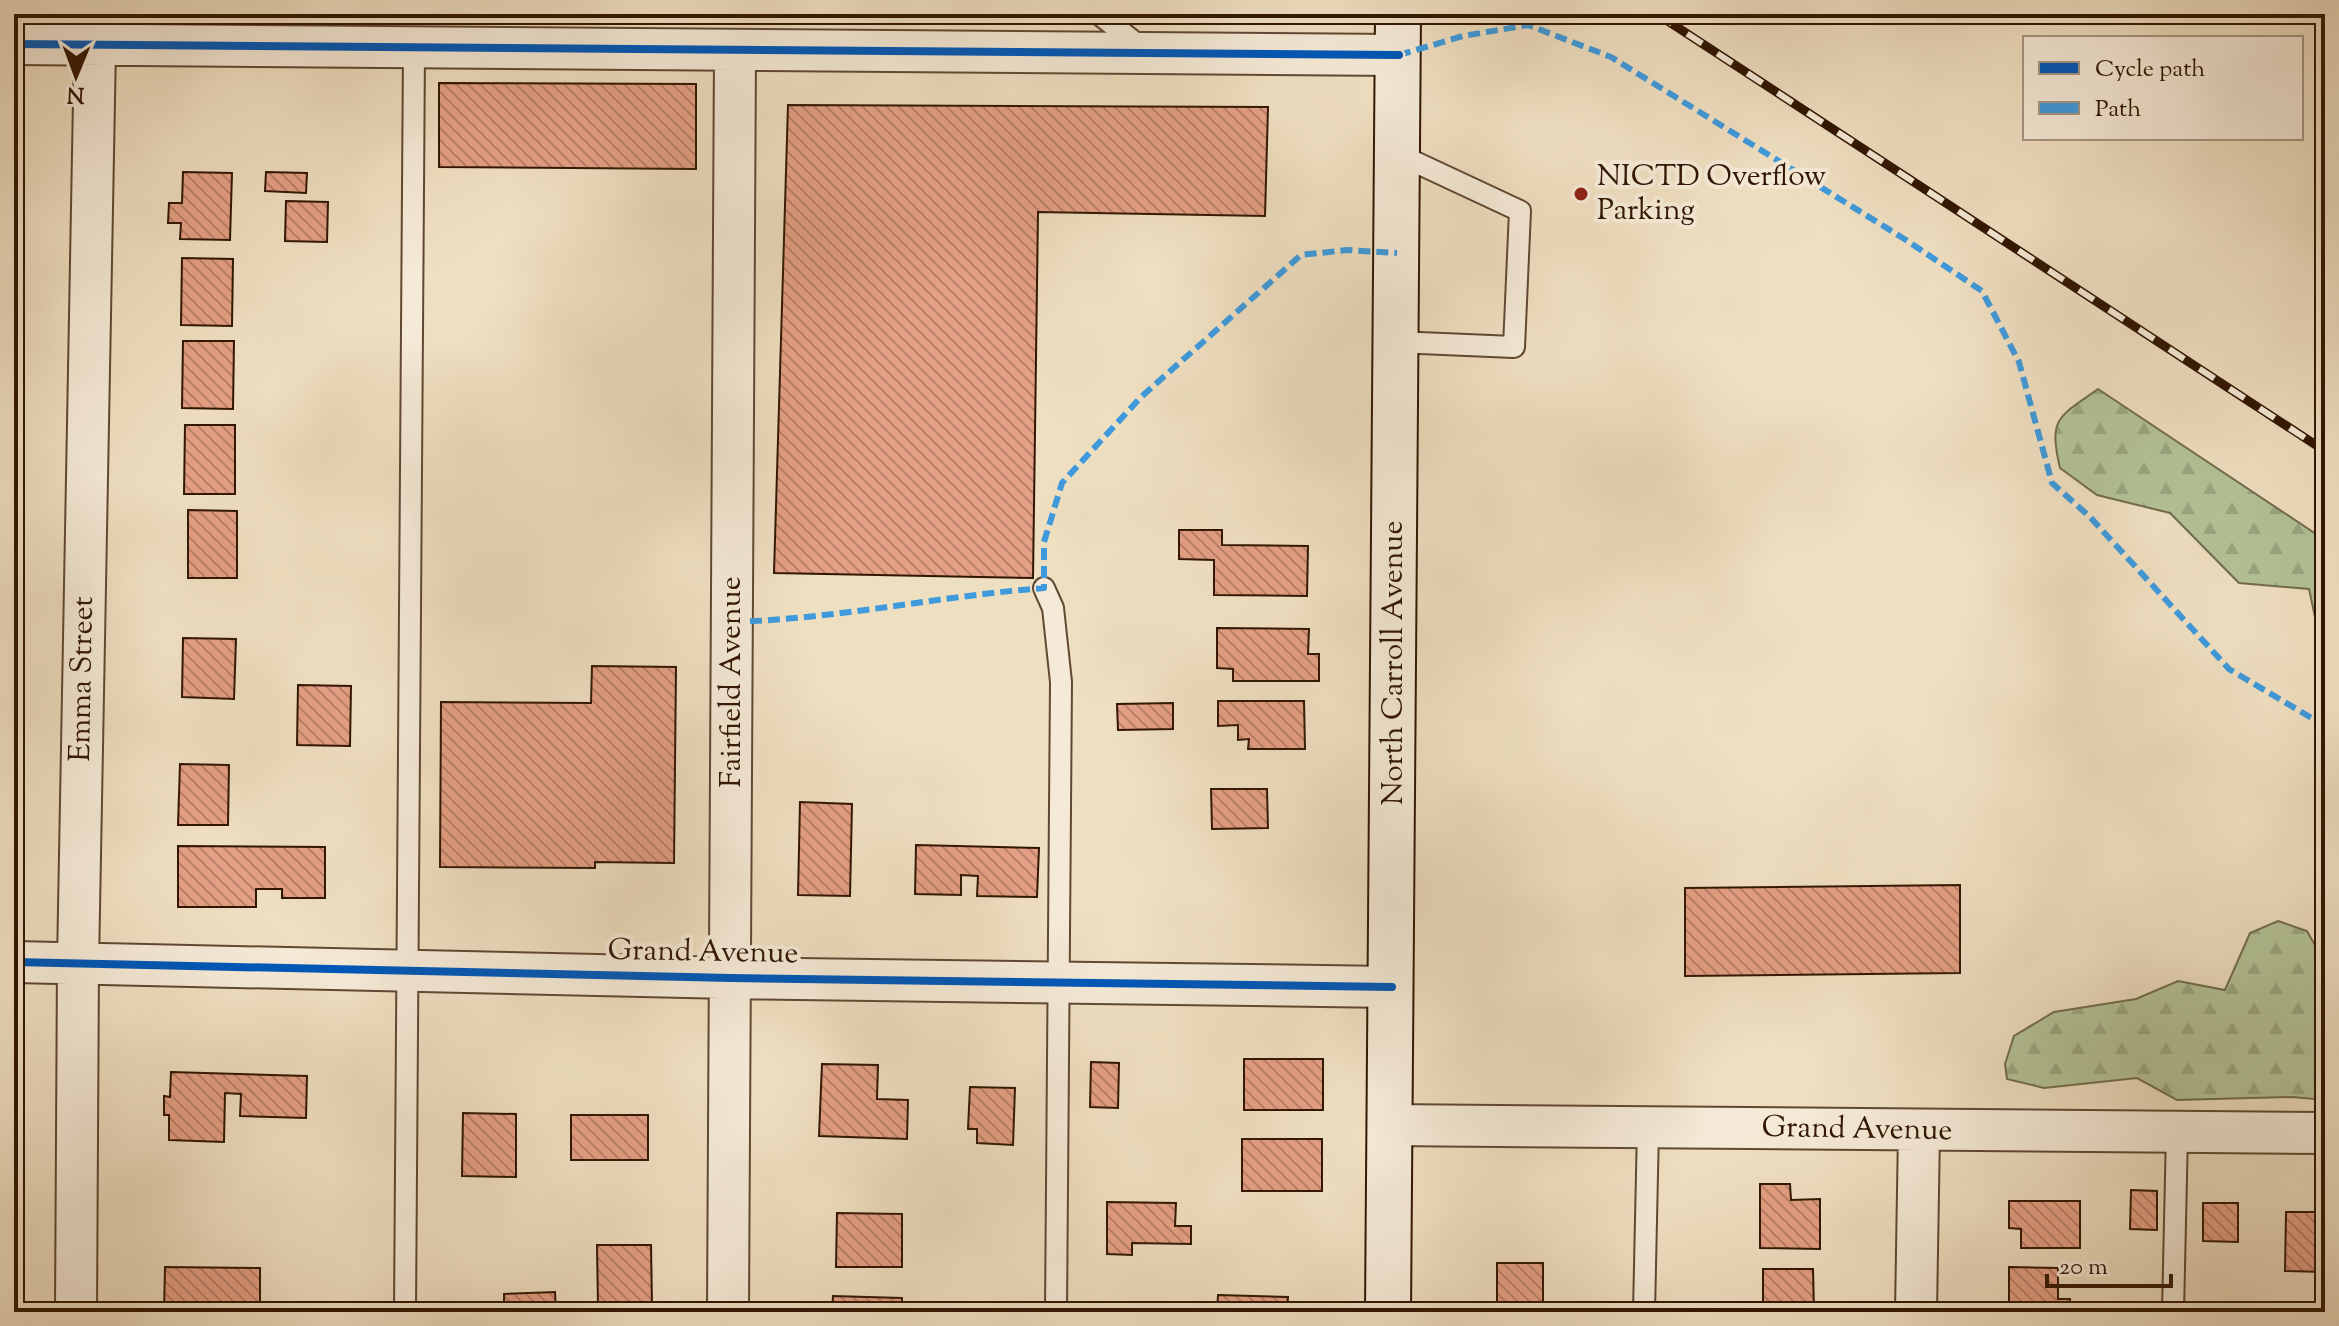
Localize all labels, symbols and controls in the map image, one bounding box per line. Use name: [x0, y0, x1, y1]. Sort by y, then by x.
north arrow: [36, 36, 116, 116]
legend: [2023, 36, 2303, 140]
text: Cycle path: [2095, 53, 2205, 87]
text: N: [66, 77, 85, 109]
text: Path: [2095, 93, 2141, 127]
place label: NICTD Overflow Parking: [1597, 156, 1826, 233]
marker: NICTD Overflow Parking: [1572, 185, 1590, 203]
street label: North Carroll Avenue: [1373, 521, 1416, 805]
street label: Fairfield Avenue: [711, 576, 754, 788]
street label: Emma Street: [60, 596, 106, 762]
street label: Grand Avenue: [607, 930, 799, 976]
street label: Grand Avenue: [1761, 1107, 1953, 1153]
scale bar: [2047, 1238, 2171, 1288]
text: 20 m: [2059, 1251, 2108, 1285]

